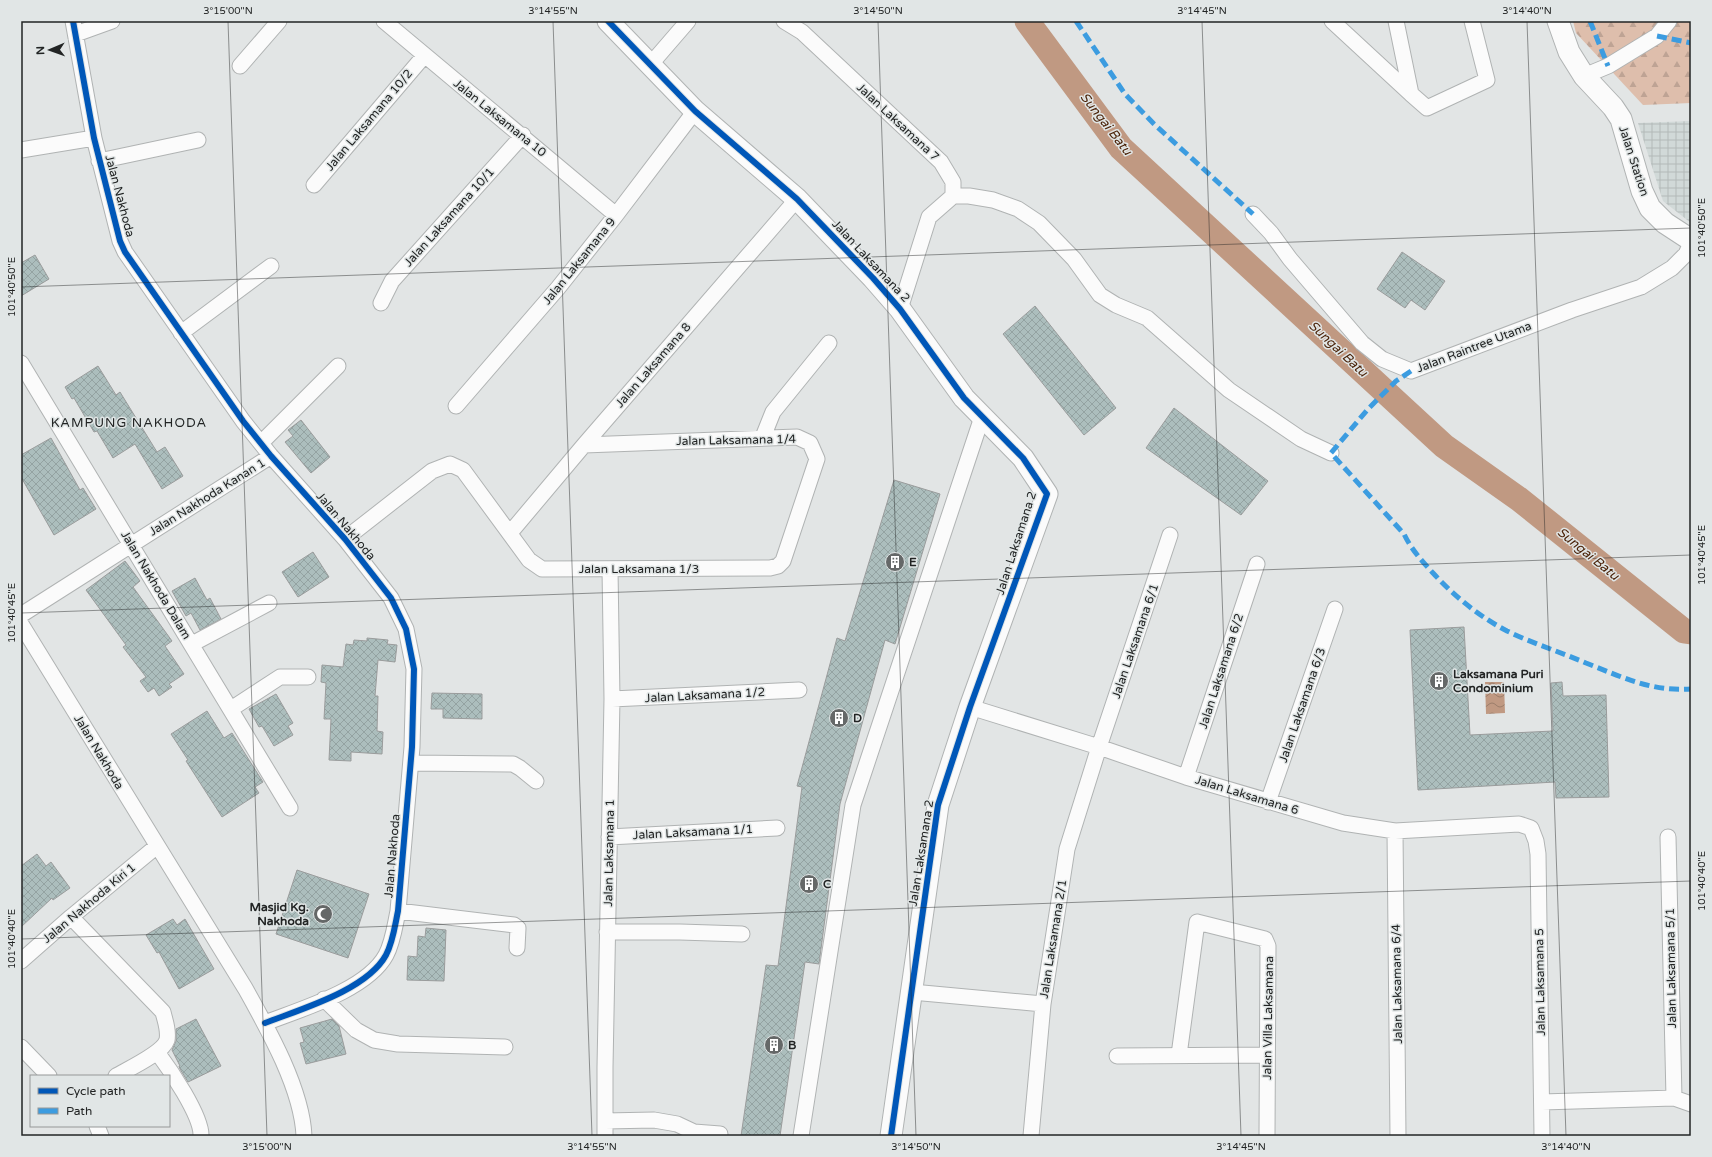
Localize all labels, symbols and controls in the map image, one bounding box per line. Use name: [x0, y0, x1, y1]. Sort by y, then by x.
text: 3°15'00"N: [203, 5, 253, 17]
text: 3°14'55"N: [528, 5, 578, 17]
text: 3°14'50"N: [853, 5, 903, 17]
text: 3°14'45"N: [1177, 5, 1227, 17]
text: 3°14'40"N: [1502, 5, 1552, 17]
north arrow: [30, 30, 70, 70]
text: N: [34, 46, 47, 55]
street label: Jalan Laksamana 10/2: [322, 66, 416, 174]
street label: Jalan Laksamana 10: [451, 76, 550, 160]
street label: Jalan Laksamana 7: [854, 80, 942, 164]
water label: Sungai Batu: [1077, 90, 1136, 159]
street label: Jalan Station: [1616, 124, 1652, 198]
street label: Jalan Nakhoda: [102, 153, 138, 239]
street label: Jalan Laksamana 10/1: [401, 165, 497, 269]
text: 101°40'50"E: [1696, 198, 1708, 258]
street label: Jalan Laksamana 9: [540, 215, 618, 307]
street label: Jalan Laksamana 2: [829, 217, 913, 305]
text: 101°40'50"E: [6, 257, 18, 317]
water label: Sungai Batu: [1305, 318, 1372, 381]
street label: Jalan Raintree Utama: [1415, 319, 1533, 375]
street label: Jalan Laksamana 8: [612, 320, 694, 410]
district label: KAMPUNG NAKHODA: [51, 415, 207, 431]
street label: Jalan Laksamana 1/4: [676, 432, 796, 448]
street label: Jalan Nakhoda Kanan 1: [146, 455, 268, 539]
street label: Jalan Nakhoda: [314, 489, 378, 563]
street label: Jalan Laksamana 2: [993, 490, 1039, 596]
water label: Sungai Batu: [1554, 524, 1623, 584]
text: 101°40'45"E: [1696, 525, 1708, 585]
street label: Jalan Nakhoda Dalam: [118, 528, 194, 642]
building icon: E: [884, 551, 906, 573]
place label: E: [909, 555, 917, 569]
street label: Jalan Laksamana 1/3: [579, 562, 699, 576]
street label: Jalan Laksamana 6/1: [1109, 582, 1161, 700]
text: 101°40'45"E: [6, 583, 18, 643]
street label: Jalan Laksamana 6/2: [1196, 612, 1246, 730]
street label: Jalan Laksamana 6/3: [1276, 646, 1328, 764]
place label: Laksamana Puri Condominium: [1453, 667, 1543, 695]
building icon: Laksamana Puri Condominium: [1428, 670, 1450, 692]
street label: Jalan Laksamana 1/2: [644, 685, 766, 705]
building icon: D: [828, 707, 850, 729]
place label: D: [853, 711, 862, 725]
street label: Jalan Nakhoda: [71, 712, 127, 792]
street label: Jalan Laksamana 6: [1193, 773, 1301, 817]
street label: Jalan Laksamana 1: [601, 799, 617, 907]
street label: Jalan Laksamana 2: [906, 799, 936, 907]
street label: Jalan Nakhoda: [381, 813, 403, 899]
street label: Jalan Laksamana 1/1: [632, 822, 754, 842]
text: 101°40'40"E: [1696, 851, 1708, 911]
street label: Jalan Nakhoda Kiri 1: [40, 860, 138, 946]
building icon: C: [798, 873, 820, 895]
place label: C: [823, 877, 832, 891]
street label: Jalan Laksamana 2/1: [1037, 878, 1069, 1000]
place label: Masjid Kg. Nakhoda: [249, 900, 309, 928]
mosque icon: Masjid Kg. Nakhoda: [312, 903, 334, 925]
street label: Jalan Laksamana 5/1: [1663, 908, 1679, 1028]
text: 101°40'40"E: [6, 909, 18, 969]
street label: Jalan Laksamana 6/4: [1389, 924, 1405, 1044]
street label: Jalan Laksamana 5: [1532, 928, 1548, 1036]
street label: Jalan Villa Laksamana: [1260, 956, 1276, 1080]
building icon: B: [763, 1034, 785, 1056]
place label: B: [788, 1038, 796, 1052]
legend: [30, 1075, 170, 1127]
text: Cycle path: [66, 1084, 125, 1098]
text: Path: [66, 1104, 92, 1118]
text: 3°15'00"N: [242, 1141, 292, 1153]
text: 3°14'55"N: [567, 1141, 617, 1153]
text: 3°14'50"N: [891, 1141, 941, 1153]
text: 3°14'45"N: [1216, 1141, 1266, 1153]
text: 3°14'40"N: [1541, 1141, 1591, 1153]

